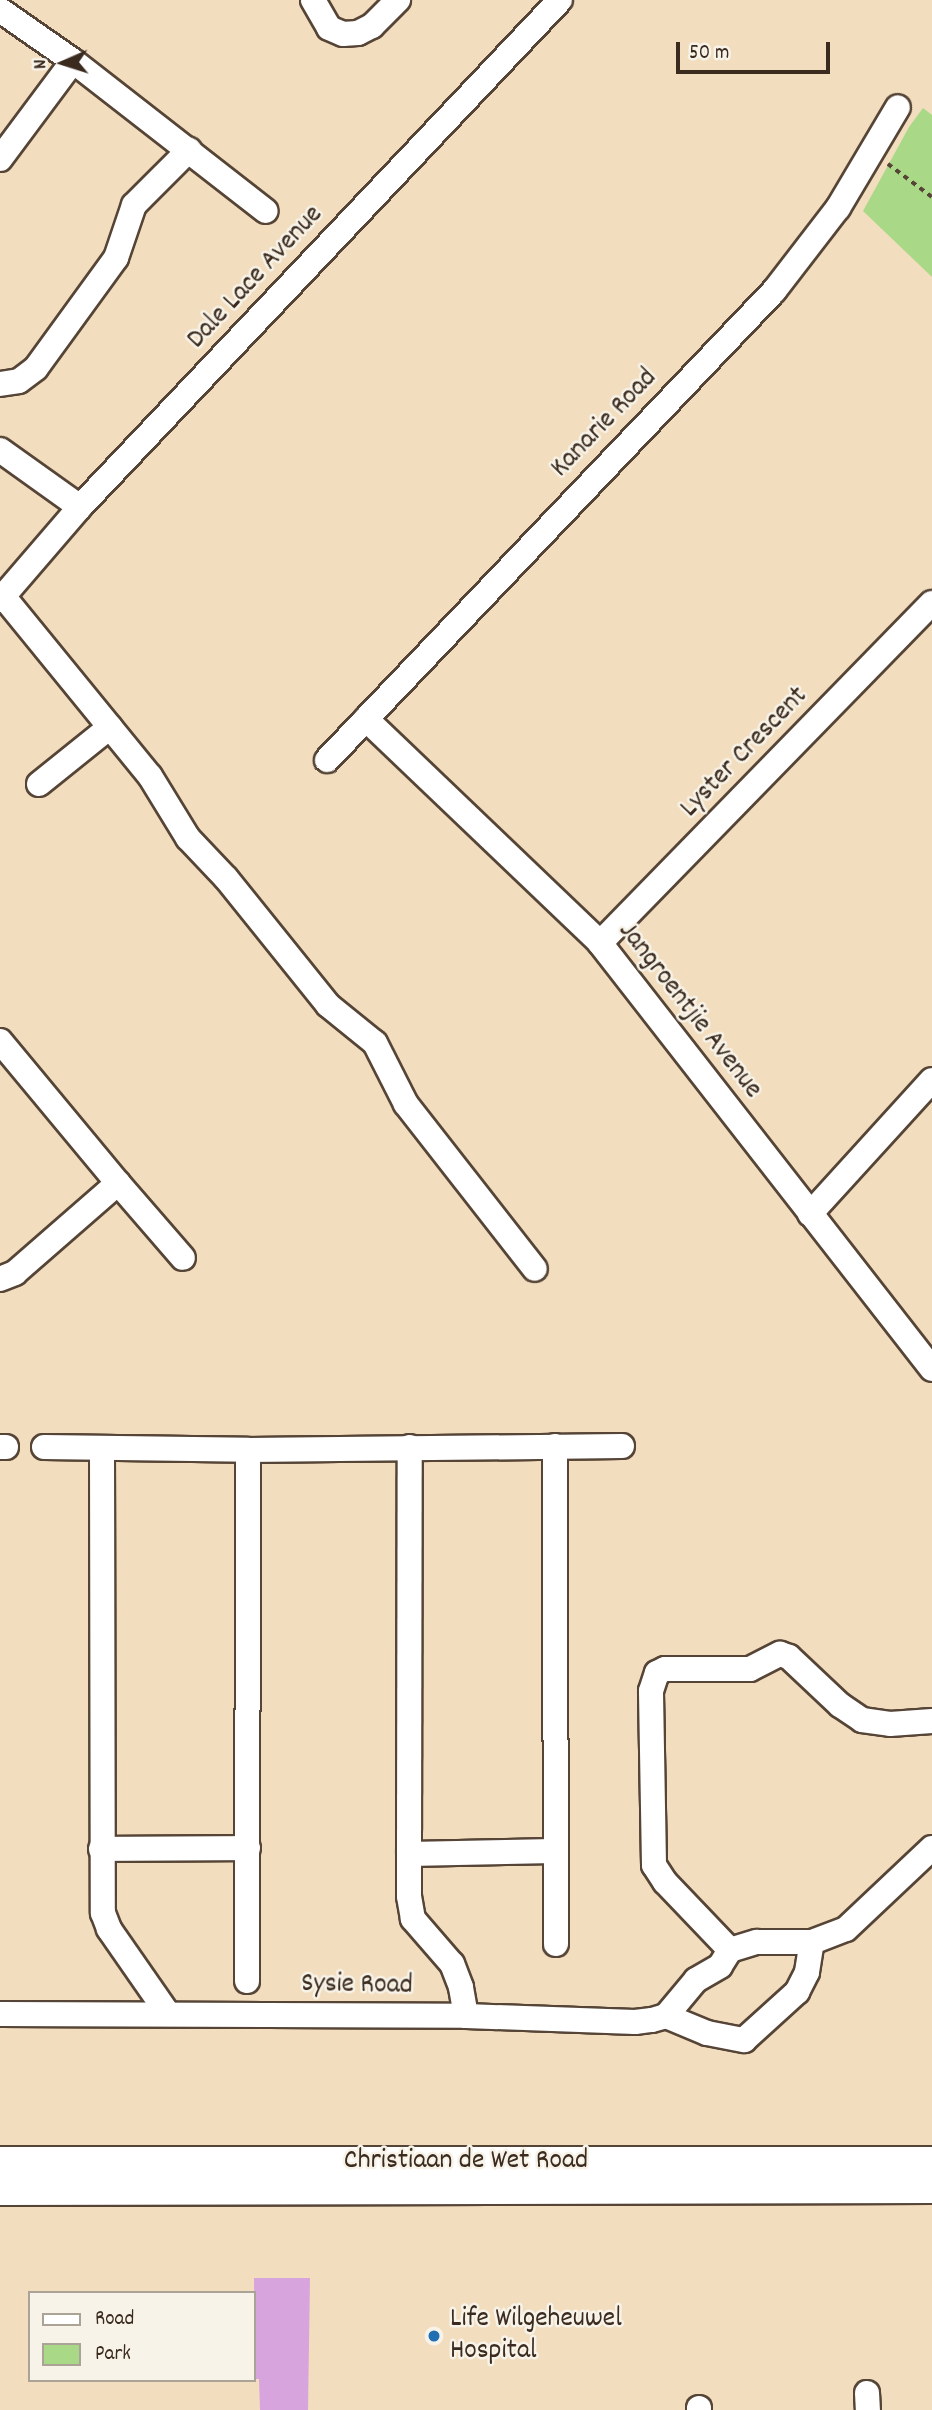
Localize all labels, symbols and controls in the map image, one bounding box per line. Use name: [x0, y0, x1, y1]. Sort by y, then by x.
north arrow: [28, 28, 98, 98]
scale bar: [680, 28, 834, 72]
text: 50 m: [689, 39, 729, 69]
text: N: [28, 59, 55, 70]
street label: Dale Lace Avenue: [181, 199, 331, 357]
street label: Kanarie Road: [545, 362, 665, 486]
street label: Lyster Crescent: [674, 680, 816, 826]
street label: Jangroentjie Avenue: [610, 916, 768, 1106]
street label: Sysie Road: [301, 1968, 413, 2004]
street label: Christiaan de Wet Road: [344, 2145, 588, 2179]
legend: [28, 2291, 256, 2382]
place label: Life Wilgeheuwel Hospital: [450, 2303, 622, 2369]
text: Road: [95, 2305, 134, 2335]
marker: Life Wilgeheuwel Hospital: [424, 2326, 444, 2346]
text: Park: [95, 2340, 131, 2370]

